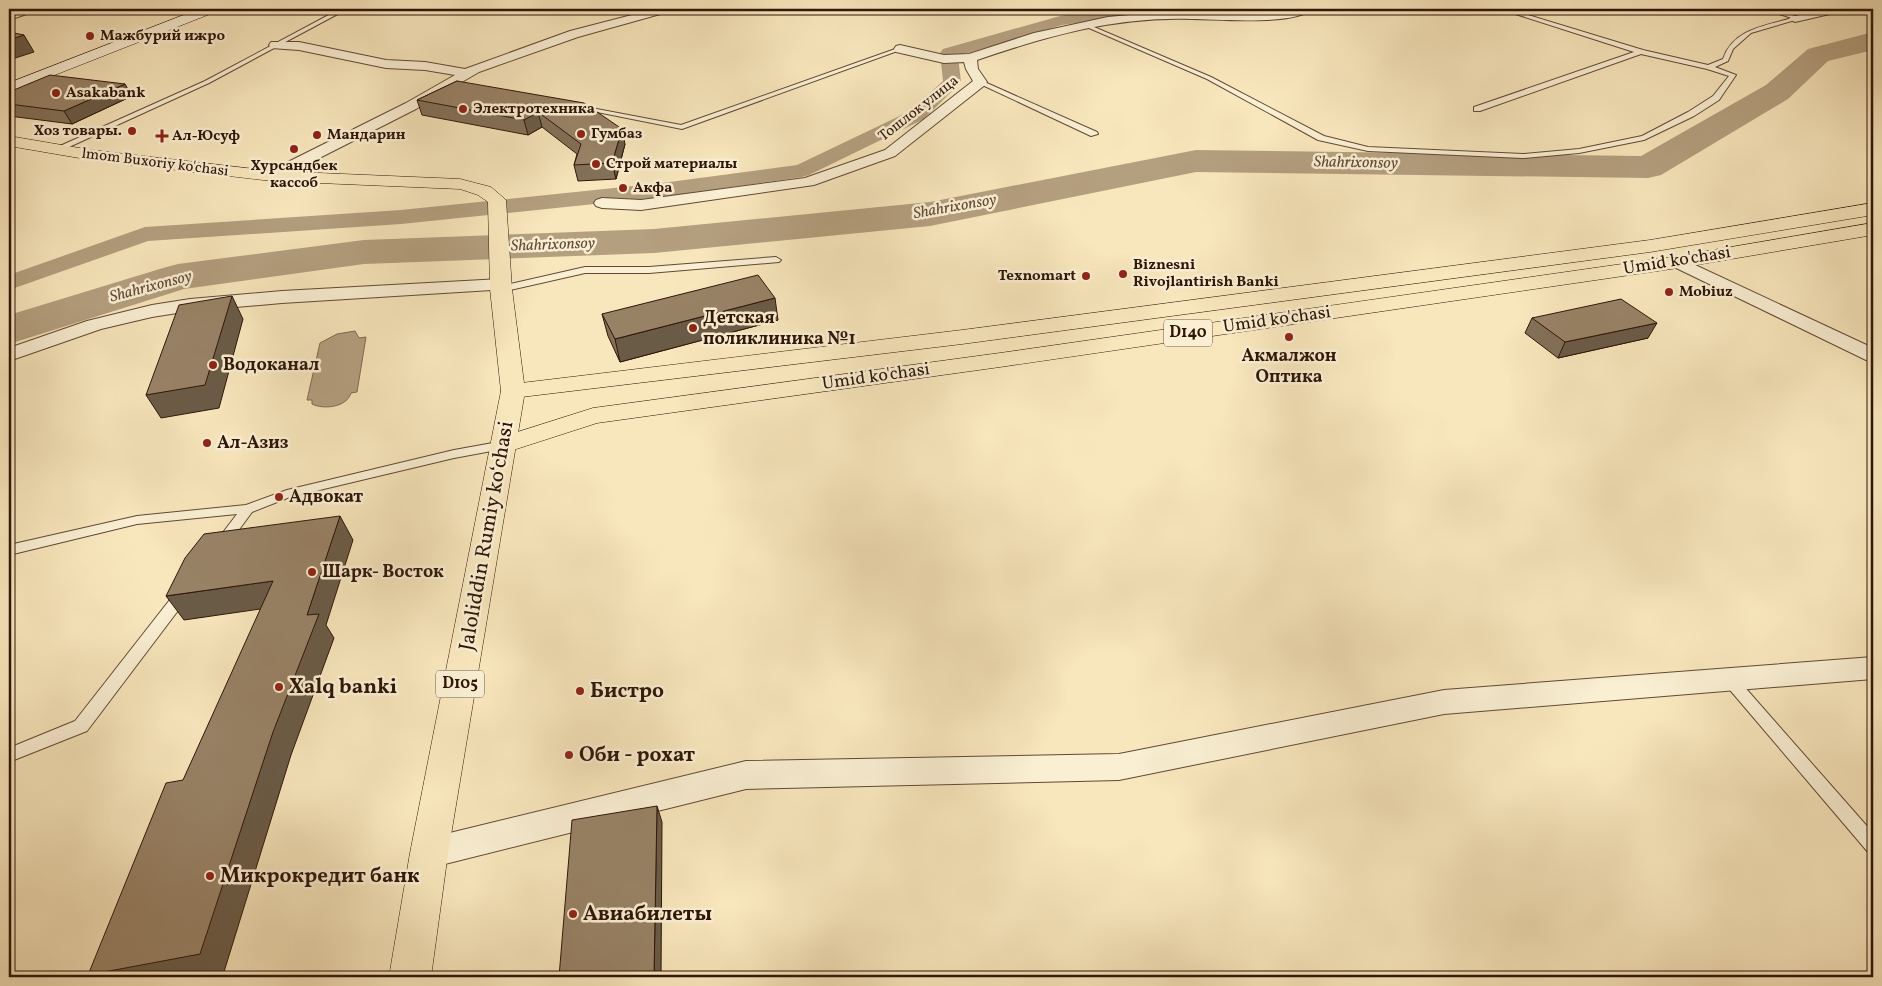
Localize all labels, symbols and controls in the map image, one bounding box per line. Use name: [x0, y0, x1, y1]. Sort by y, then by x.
place label: Мажбурий ижро: [100, 26, 225, 47]
marker: Мажбурий ижро: [84, 30, 96, 42]
street label: Тошлок улица: [874, 71, 964, 147]
place label: Asakabank: [66, 83, 145, 104]
marker: Asakabank: [50, 87, 62, 99]
place label: Электротехника: [473, 99, 595, 120]
marker: Электротехника: [457, 103, 469, 115]
place label: Хоз товары.: [34, 121, 122, 142]
place label: Гумбаз: [591, 124, 642, 145]
marker: Хоз товары.: [126, 125, 138, 137]
place label: Мандарин: [327, 125, 406, 146]
place label: Ал-Юсуф: [172, 126, 240, 147]
marker: Гумбаз: [575, 128, 587, 140]
marker: Мандарин: [311, 129, 323, 141]
marker: Ал-Юсуф: [156, 130, 168, 142]
marker: Хурсандбек кассоб: [288, 143, 300, 155]
street label: lmom Buxoriy ko'chasi: [80, 144, 230, 182]
water label: Shahrixonsoy: [1314, 151, 1398, 175]
place label: Строй материалы: [606, 154, 738, 175]
place label: Хурсандбек кассоб: [251, 156, 338, 194]
marker: Строй материалы: [590, 158, 602, 170]
place label: Акфа: [633, 178, 672, 199]
marker: Акфа: [617, 182, 629, 194]
water label: Shahrixonsoy: [912, 189, 998, 225]
water label: Shahrixonsoy: [511, 233, 595, 257]
street label: Umid ko'chasi: [1621, 240, 1733, 282]
place label: Biznesni Rivojlantirish Banki: [1133, 255, 1279, 293]
water label: Shahrixonsoy: [107, 265, 195, 309]
place label: Texnomart: [998, 266, 1076, 287]
marker: Biznesni Rivojlantirish Banki: [1117, 268, 1129, 280]
marker: Texnomart: [1080, 270, 1092, 282]
place label: Mobiuz: [1679, 282, 1733, 303]
marker: Mobiuz: [1663, 286, 1675, 298]
street label: Umid ko'chasi: [1221, 300, 1333, 340]
place label: Детская поликлиника №1: [703, 306, 856, 352]
road number: D140: [1164, 319, 1212, 346]
marker: Детская поликлиника №1: [687, 322, 699, 334]
marker: Акмалжон Оптика: [1283, 331, 1295, 343]
place label: Акмалжон Оптика: [1242, 344, 1337, 390]
place label: Водоканал: [223, 353, 319, 378]
street label: Umid ko'chasi: [820, 357, 932, 397]
marker: Водоканал: [207, 359, 219, 371]
street label: Jaloliddin Rumiy koʻchasi: [453, 419, 521, 653]
place label: Ал-Азиз: [217, 431, 289, 456]
marker: Ал-Азиз: [201, 437, 213, 449]
place label: Адвокат: [289, 485, 363, 510]
marker: Адвокат: [273, 491, 285, 503]
place label: Шарк- Восток: [322, 560, 444, 585]
marker: Шарк- Восток: [306, 566, 318, 578]
road number: D105: [436, 671, 484, 698]
place label: Xalq banki: [289, 673, 397, 702]
place label: Бистро: [590, 677, 664, 706]
marker: Xalq banki: [273, 681, 285, 693]
marker: Бистро: [574, 685, 586, 697]
place label: Оби - рохат: [579, 741, 696, 770]
marker: Оби - рохат: [563, 749, 575, 761]
place label: Микрокредит банк: [220, 862, 420, 891]
marker: Микрокредит банк: [204, 870, 216, 882]
place label: Авиабилеты: [583, 900, 712, 929]
marker: Авиабилеты: [567, 908, 579, 920]

